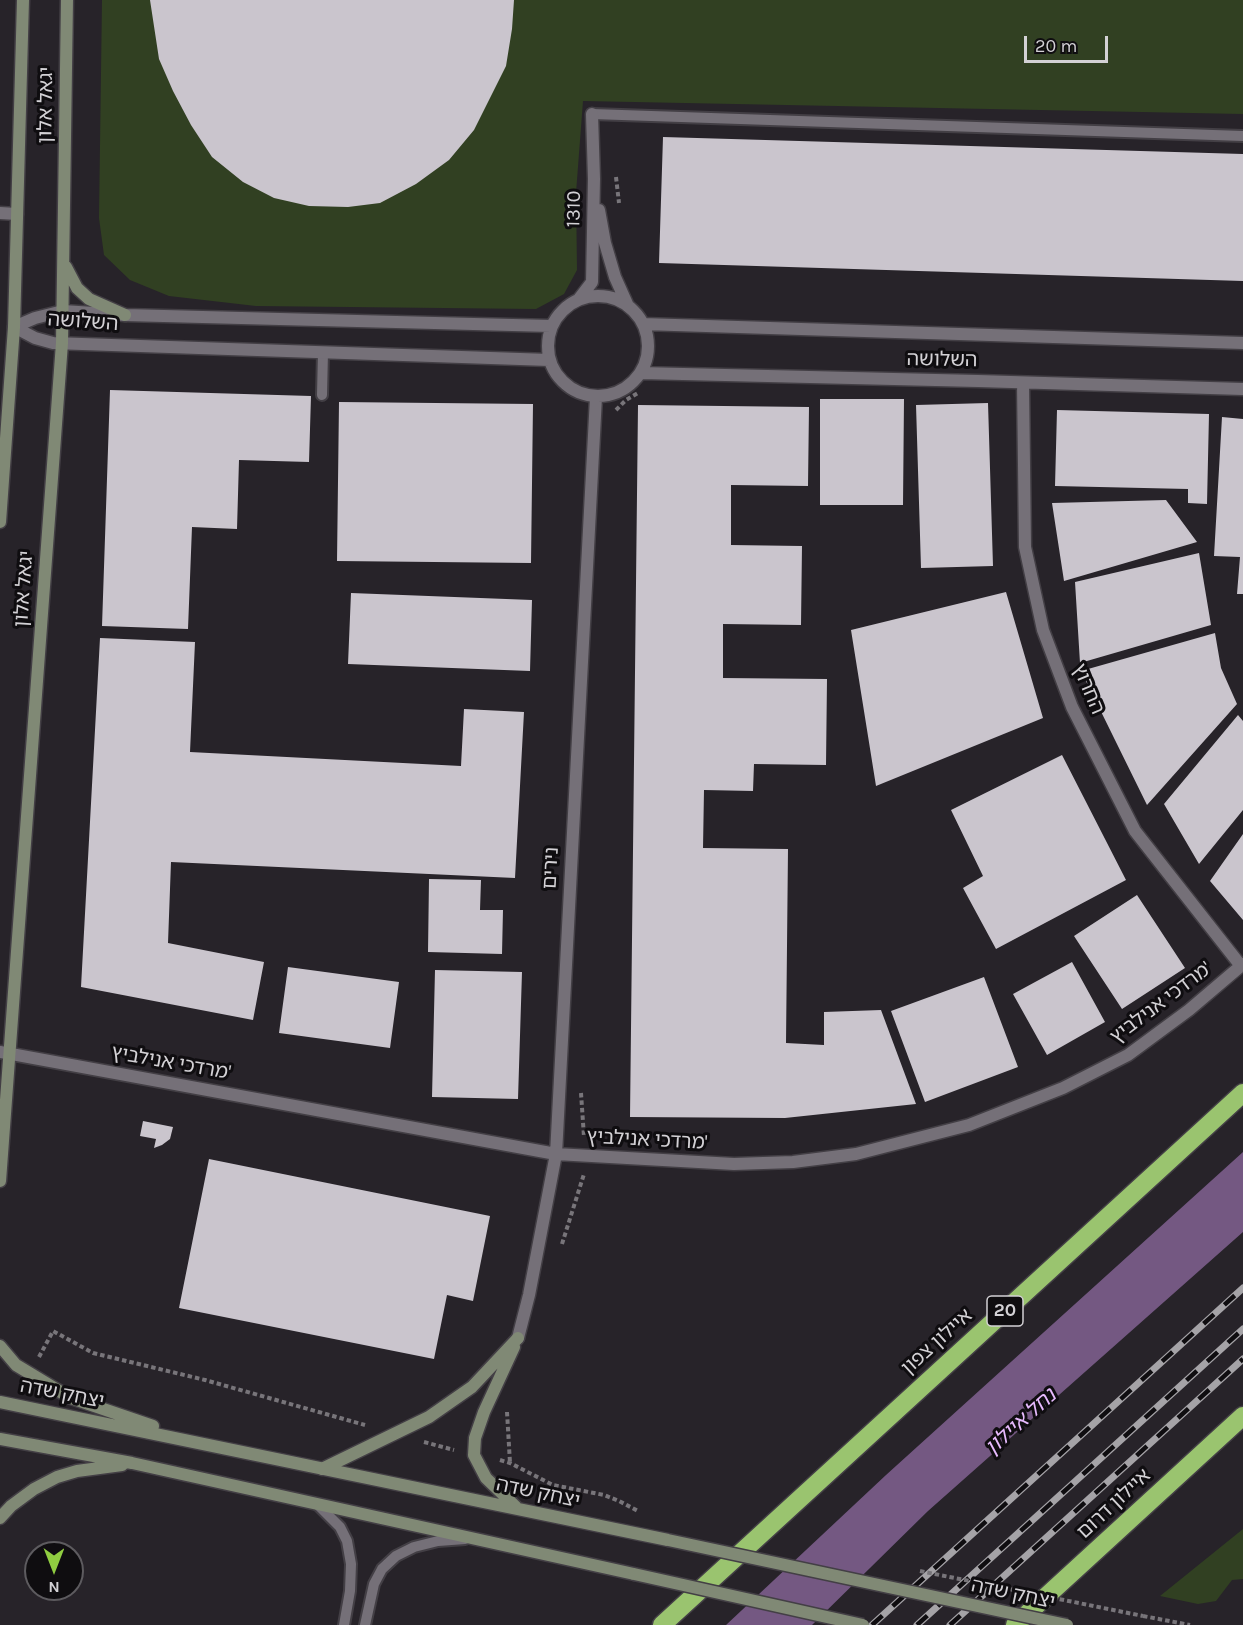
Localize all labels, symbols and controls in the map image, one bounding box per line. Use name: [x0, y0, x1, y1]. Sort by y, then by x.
scale bar: [1027, 24, 1111, 62]
text: 20 m: [1035, 35, 1077, 57]
street label: יגאל אלון: [33, 66, 59, 144]
street label: 1310: [562, 190, 586, 228]
street label: השלושה: [47, 308, 119, 336]
street label: השלושה: [906, 347, 978, 373]
street label: יגאל אלון: [9, 550, 39, 628]
street label: החרוץ: [1067, 660, 1109, 718]
street label: נירים: [538, 846, 564, 890]
street label: מרדכי אנילביץ': [1106, 957, 1216, 1049]
street label: מרדכי אנילביץ': [109, 1041, 233, 1085]
street label: מרדכי אנילביץ': [586, 1125, 708, 1155]
road number: 20: [987, 1296, 1023, 1326]
street label: איילון צפון: [897, 1304, 977, 1380]
street label: יצחק שדה: [18, 1374, 106, 1414]
water label: נחל איילון: [980, 1384, 1062, 1460]
street label: איילון דרום: [1072, 1464, 1156, 1544]
street label: יצחק שדה: [494, 1472, 582, 1514]
north arrow: [24, 1541, 84, 1601]
street label: יצחק שדה: [969, 1573, 1057, 1615]
text: N: [48, 1578, 60, 1597]

